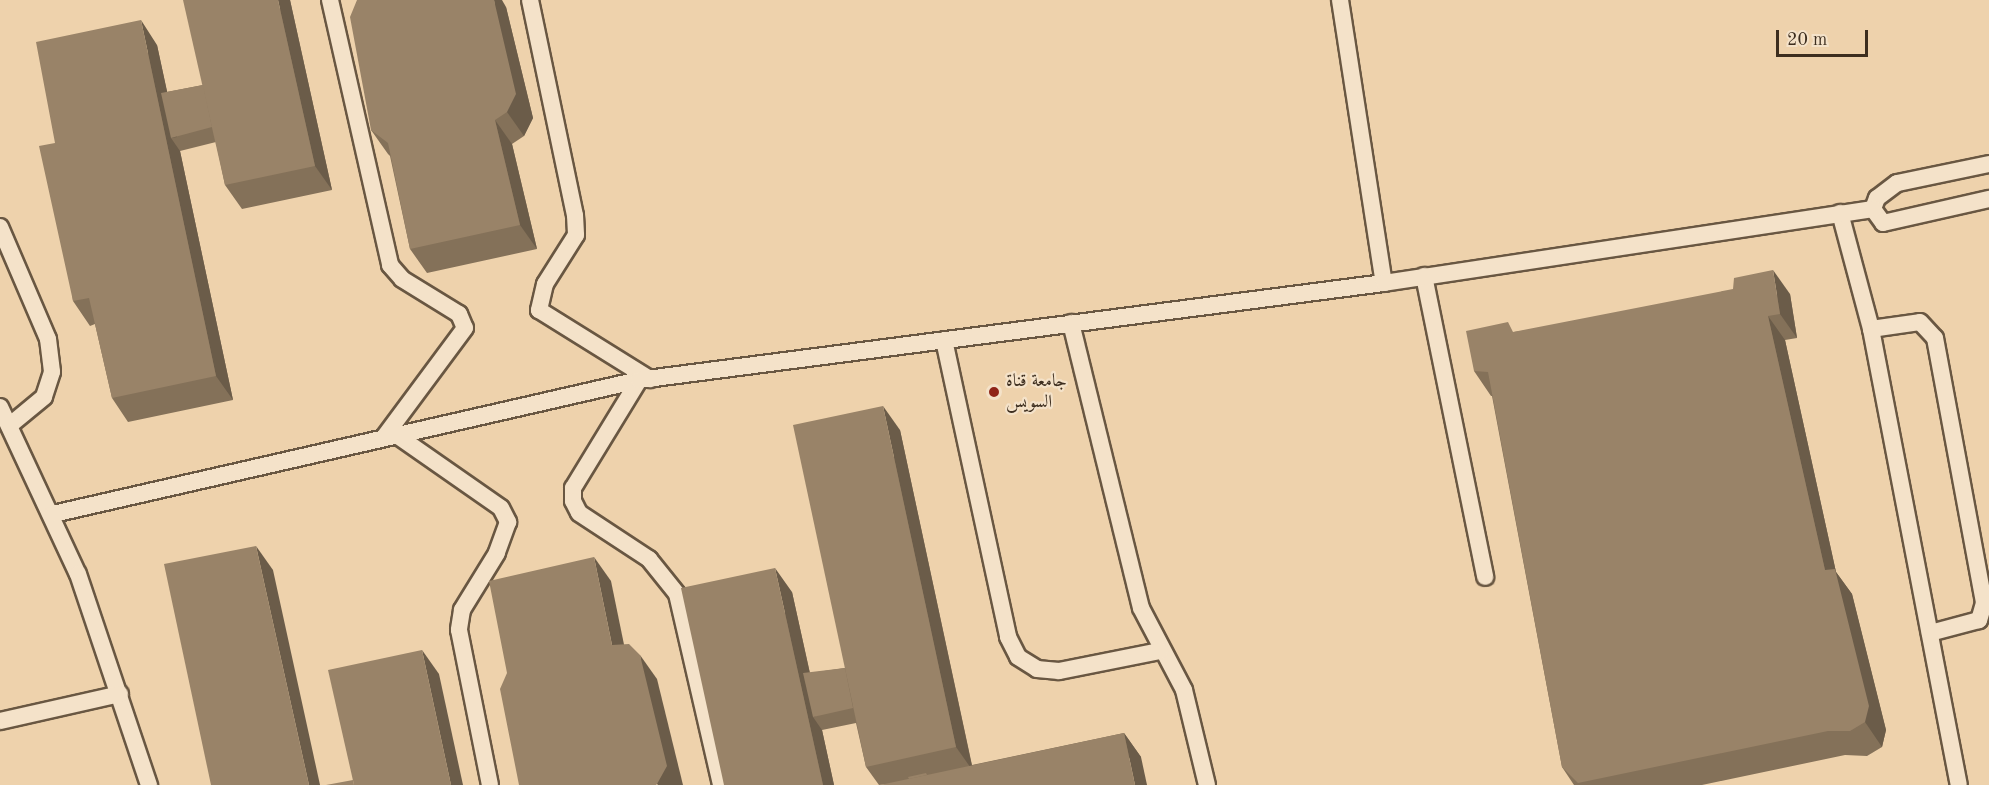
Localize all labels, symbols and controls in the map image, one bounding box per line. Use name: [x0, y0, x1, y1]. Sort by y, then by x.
scale bar: [1779, 18, 1870, 56]
text: 20 m: [1787, 31, 1827, 49]
place label: جامعة قناة السويس: [1006, 371, 1067, 413]
marker: جامعة قناة السويس: [987, 385, 1001, 399]

